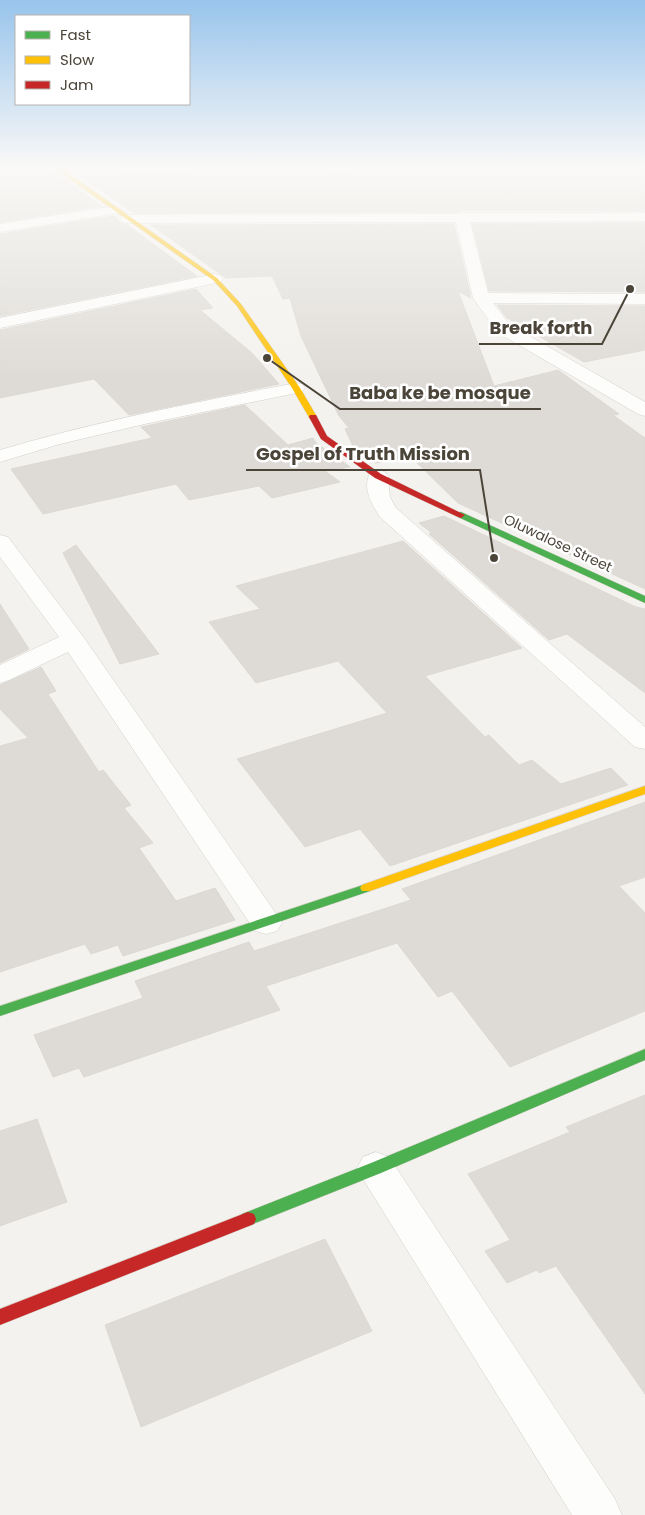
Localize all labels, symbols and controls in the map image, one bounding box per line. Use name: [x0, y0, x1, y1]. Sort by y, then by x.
legend: [15, 15, 190, 105]
text: Fast: [60, 24, 91, 45]
text: Slow: [60, 49, 95, 70]
text: Jam: [60, 74, 94, 95]
callout: Break forth: [479, 311, 602, 344]
text: Break forth: [490, 315, 592, 340]
callout: Baba ke be mosque: [340, 376, 541, 409]
text: Baba ke be mosque: [349, 380, 531, 405]
callout: Gospel of Truth Mission: [246, 437, 480, 470]
text: Gospel of Truth Mission: [256, 441, 470, 466]
street label: Oluwalose Street: [501, 509, 615, 577]

